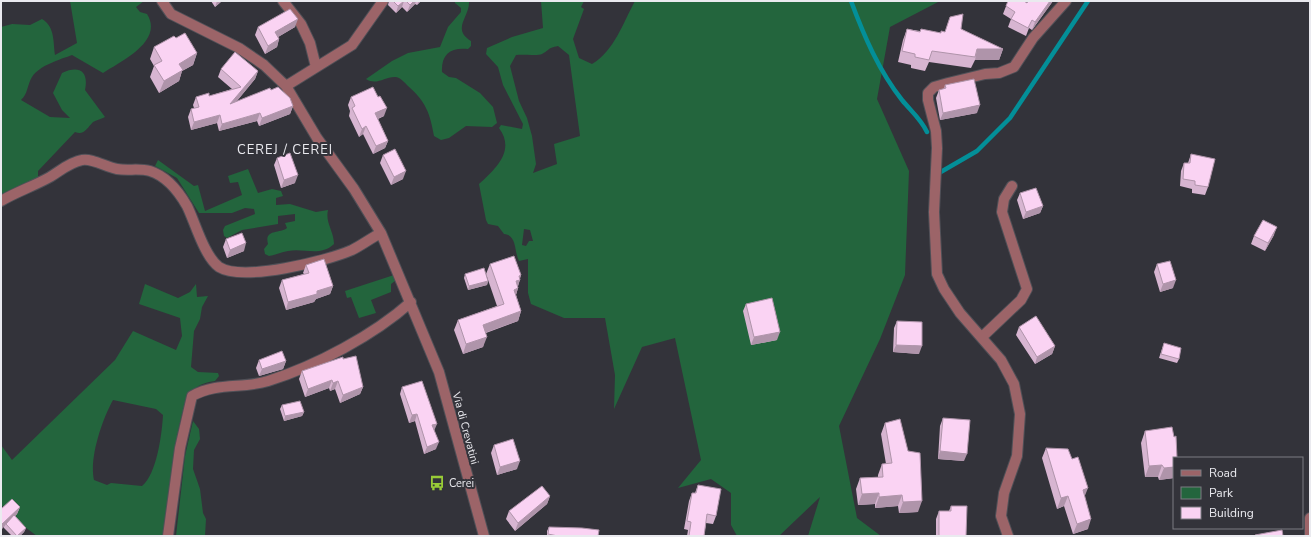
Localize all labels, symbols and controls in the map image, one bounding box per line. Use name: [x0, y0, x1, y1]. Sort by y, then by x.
district label: CEREJ / CEREI: [237, 141, 333, 159]
street label: Via di Crevatini: [448, 389, 482, 466]
legend: [1173, 457, 1303, 529]
text: Road: [1209, 465, 1237, 481]
bus stop icon: Cerei: [428, 474, 446, 492]
place label: Cerei: [449, 476, 474, 491]
text: Park: [1209, 485, 1234, 501]
text: Building: [1209, 505, 1254, 521]

